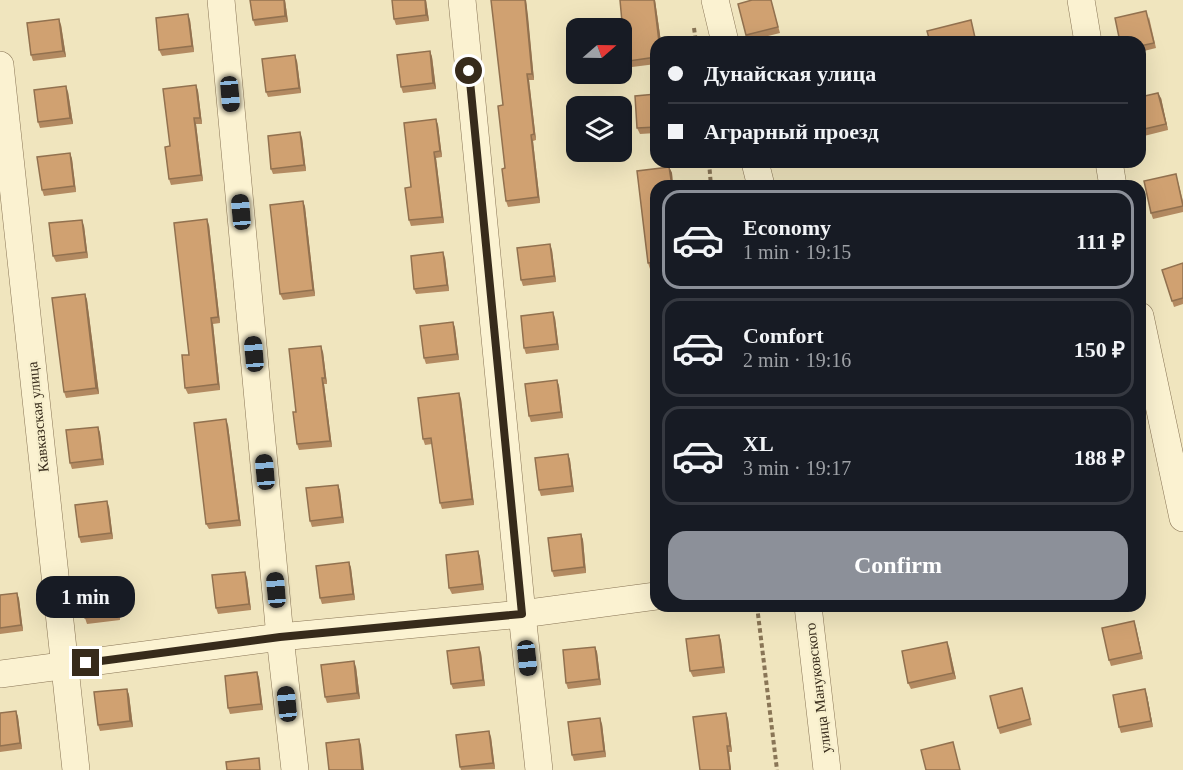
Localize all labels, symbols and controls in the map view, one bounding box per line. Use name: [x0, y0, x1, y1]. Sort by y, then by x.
north arrow: [566, 18, 632, 84]
map controls: [566, 18, 632, 162]
route start: [455, 57, 482, 84]
text: Дунайская улица: [704, 61, 876, 86]
car: [219, 75, 241, 113]
button: layers: [566, 96, 632, 162]
text: Аграрный проезд: [704, 119, 879, 144]
car: [230, 193, 252, 231]
icon: car: [671, 213, 725, 267]
text: Economy: [743, 215, 831, 240]
text: 111 ₽: [1076, 229, 1125, 254]
text: 1 min · 19:15: [743, 241, 851, 263]
icon: car: [671, 321, 725, 375]
text: Comfort: [743, 323, 824, 348]
car: [243, 335, 265, 373]
text: 150 ₽: [1074, 337, 1125, 362]
text: 2 min · 19:16: [743, 349, 851, 371]
street label: Кавказская улица: [24, 361, 52, 473]
icon: car: [671, 429, 725, 483]
text: XL: [743, 431, 774, 456]
text: 188 ₽: [1074, 445, 1125, 470]
car: [254, 453, 276, 491]
text: 3 min · 19:17: [743, 457, 851, 479]
button: Confirm: [668, 531, 1128, 600]
car: [265, 571, 287, 609]
callout: 1 min: [36, 576, 136, 618]
text: 1 min: [61, 586, 110, 608]
street label: улица Мануковского: [802, 622, 834, 754]
car: [516, 639, 538, 677]
route end: [72, 649, 99, 676]
car: [276, 685, 298, 723]

